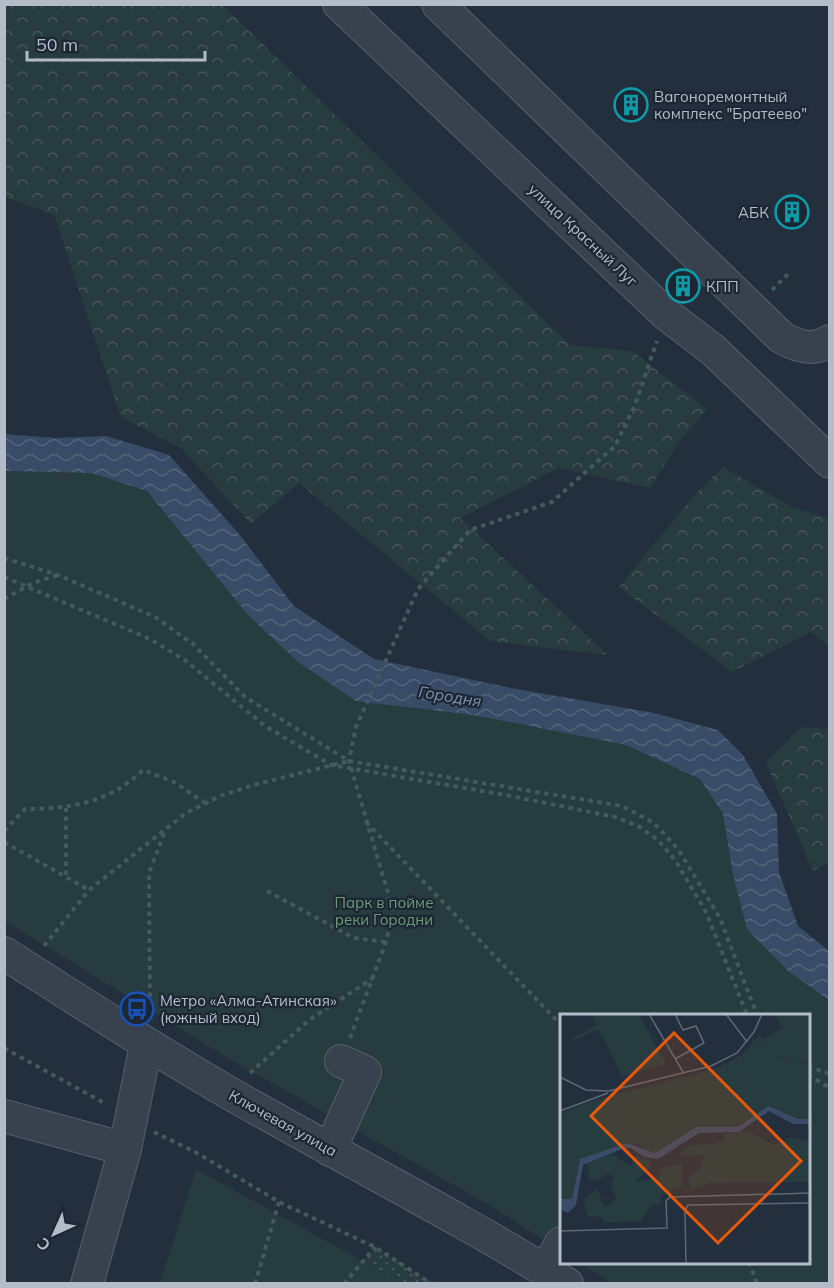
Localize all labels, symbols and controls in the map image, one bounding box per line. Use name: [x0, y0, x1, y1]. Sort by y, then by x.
scale bar: [27, 24, 206, 62]
text: 50 m: [36, 33, 78, 56]
building icon: Вагоноремонтный комплекс "Братеево": [613, 87, 649, 123]
place label: Вагоноремонтный комплекс "Братеево": [654, 87, 807, 123]
street label: улица Красный Луг: [524, 179, 642, 291]
building icon: АБК: [774, 194, 810, 230]
place label: АБК: [738, 203, 769, 222]
building icon: КПП: [665, 268, 701, 304]
place label: КПП: [706, 277, 739, 296]
water label: Городня: [417, 681, 483, 711]
park label: Парк в пойме реки Городни: [334, 893, 434, 929]
bus stop icon: Метро «Алма-Атинская» (южный вход): [119, 991, 155, 1027]
place label: Метро «Алма-Атинская» (южный вход): [160, 991, 337, 1027]
inset map: [560, 1014, 810, 1264]
street label: Ключевая улица: [226, 1085, 340, 1161]
north arrow: [24, 1204, 84, 1264]
text: С: [32, 1234, 54, 1256]

